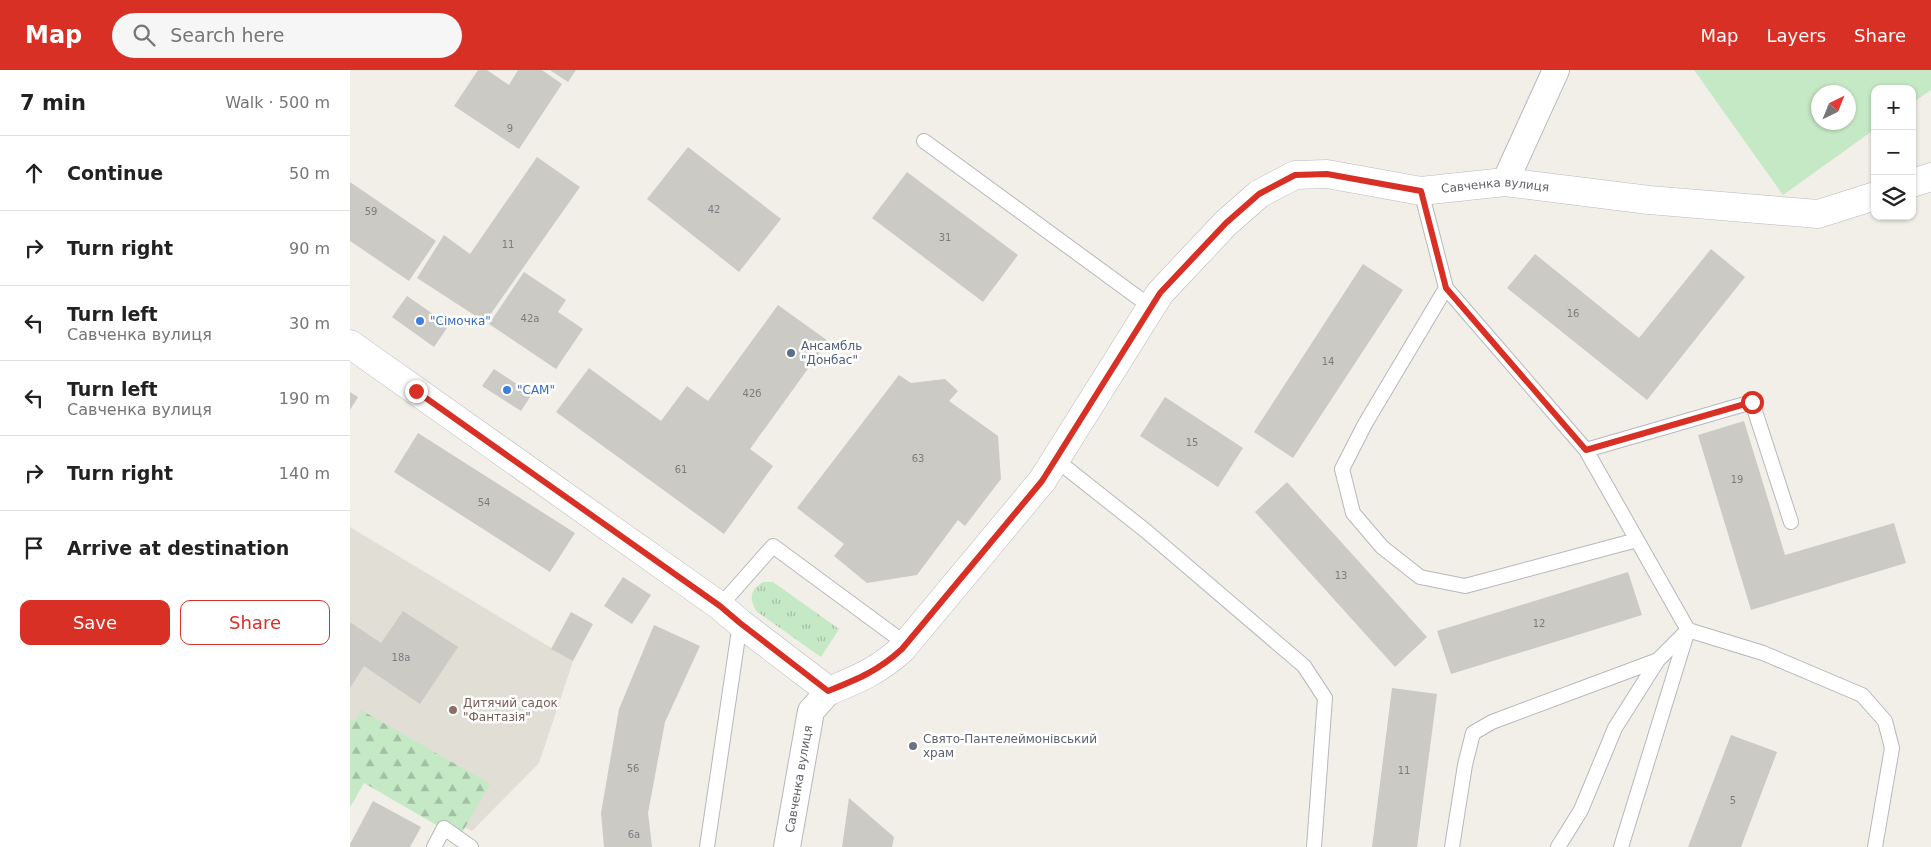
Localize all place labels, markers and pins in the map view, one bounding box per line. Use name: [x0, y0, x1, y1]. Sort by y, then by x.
place label: "Сімочка": [430, 314, 491, 328]
marker: "Сімочка": [414, 315, 426, 327]
place label: Ансамбль "Донбас": [801, 339, 862, 367]
marker: Ансамбль "Донбас": [785, 347, 797, 359]
place label: "САМ": [517, 383, 555, 397]
marker: "САМ": [501, 384, 513, 396]
place label: Дитячий садок "Фантазія": [463, 696, 558, 724]
marker: Дитячий садок "Фантазія": [447, 704, 459, 716]
place label: Свято-Пантелеймонівський храм: [923, 732, 1097, 760]
marker: Свято-Пантелеймонівський храм: [907, 740, 919, 752]

